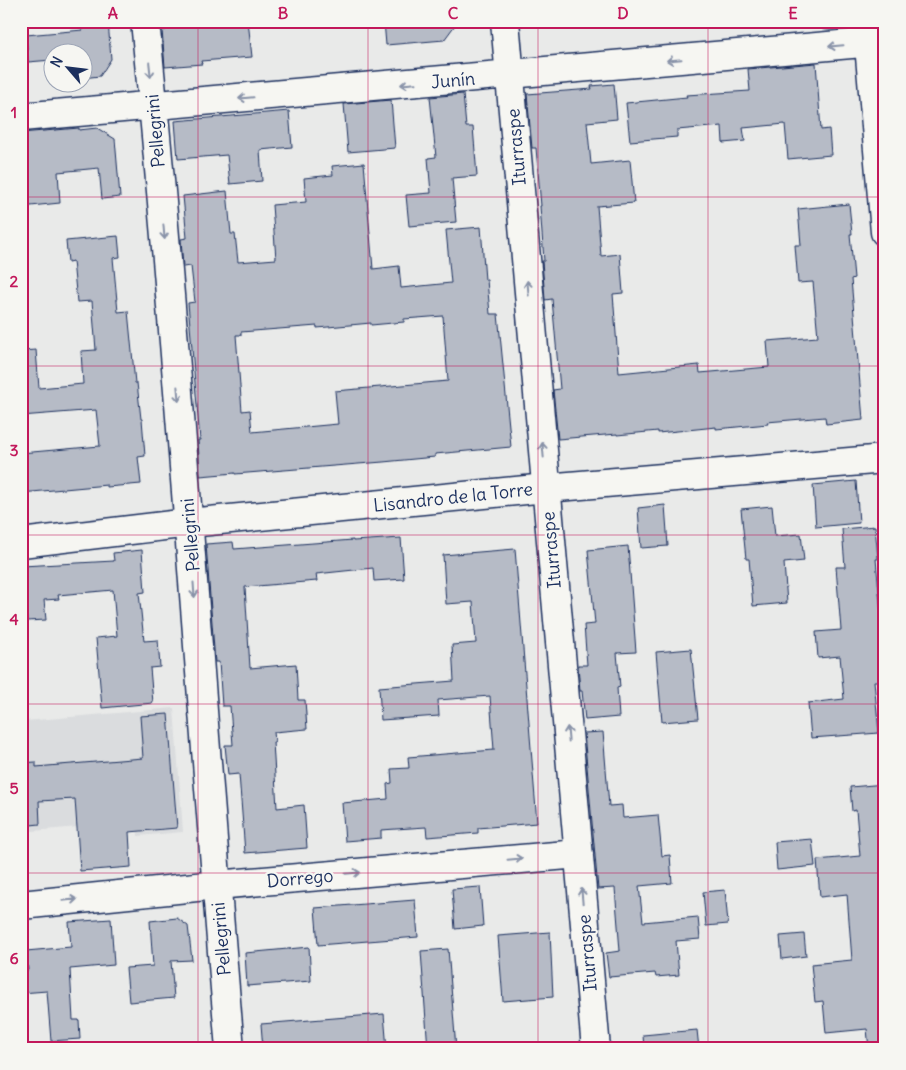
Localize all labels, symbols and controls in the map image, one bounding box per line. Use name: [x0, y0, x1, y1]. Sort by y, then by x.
text: A: [108, 3, 118, 23]
text: B: [278, 3, 289, 23]
text: C: [448, 3, 459, 23]
text: D: [617, 3, 629, 23]
text: E: [788, 3, 798, 23]
one-way arrow: [828, 41, 844, 51]
north arrow: [42, 42, 92, 92]
text: N: [46, 53, 67, 70]
one-way arrow: [667, 55, 683, 65]
one-way arrow: [145, 61, 154, 77]
street label: Junín: [430, 67, 476, 93]
one-way arrow: [400, 79, 416, 88]
street label: Pellegrini: [140, 93, 170, 169]
one-way arrow: [238, 93, 254, 102]
text: 1: [11, 102, 17, 122]
street label: Iturraspe: [501, 108, 531, 186]
one-way arrow: [159, 223, 169, 239]
text: 2: [10, 271, 19, 291]
one-way arrow: [524, 280, 533, 296]
one-way arrow: [173, 385, 183, 401]
text: 3: [9, 440, 19, 460]
one-way arrow: [538, 442, 547, 458]
street label: Lisandro de la Torre: [372, 477, 534, 517]
street label: Pellegrini: [175, 497, 205, 573]
street label: Iturraspe: [536, 511, 566, 589]
one-way arrow: [190, 582, 199, 598]
text: 4: [9, 609, 19, 629]
one-way arrow: [563, 726, 573, 742]
text: 5: [9, 778, 19, 798]
one-way arrow: [507, 854, 523, 864]
street label: Dorrego: [266, 864, 334, 892]
one-way arrow: [345, 869, 361, 878]
one-way arrow: [578, 888, 587, 904]
one-way arrow: [61, 896, 77, 905]
street label: Pellegrini: [206, 901, 236, 977]
street label: Iturraspe: [572, 914, 602, 992]
text: 6: [9, 948, 19, 968]

